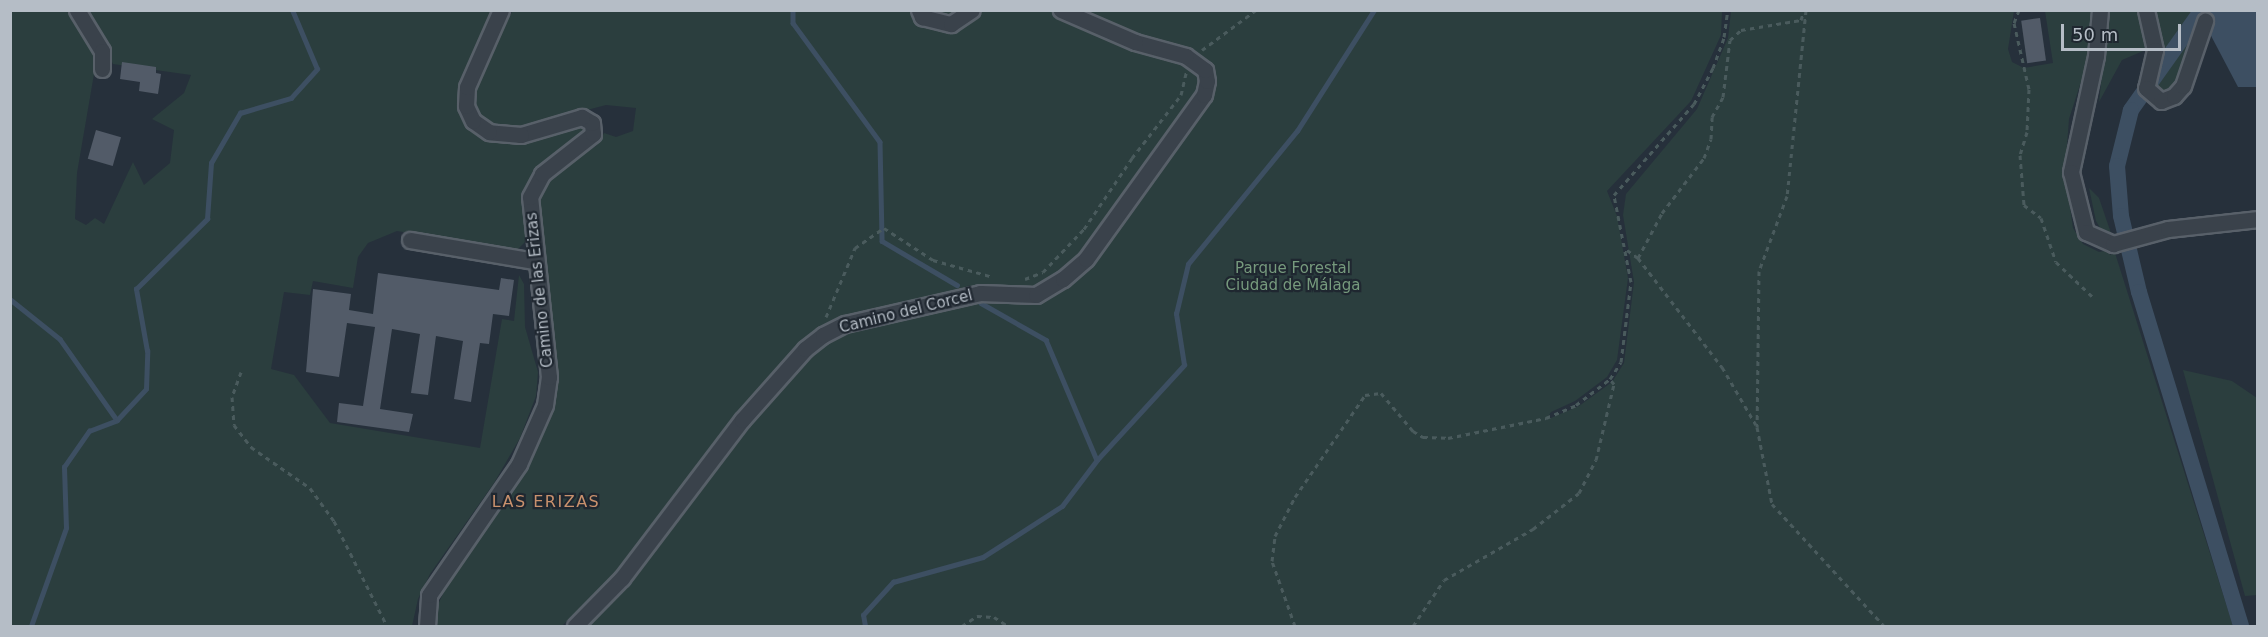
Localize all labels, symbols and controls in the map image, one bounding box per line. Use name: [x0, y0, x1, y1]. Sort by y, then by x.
scale bar: [2064, 12, 2184, 50]
text: 50 m: [2072, 24, 2118, 45]
street label: Camino de las Erizas: [523, 211, 557, 369]
park label: Parque Forestal Ciudad de Málaga: [1226, 259, 1360, 294]
street label: Camino del Corcel: [837, 287, 975, 337]
district label: LAS ERIZAS: [492, 492, 600, 512]

